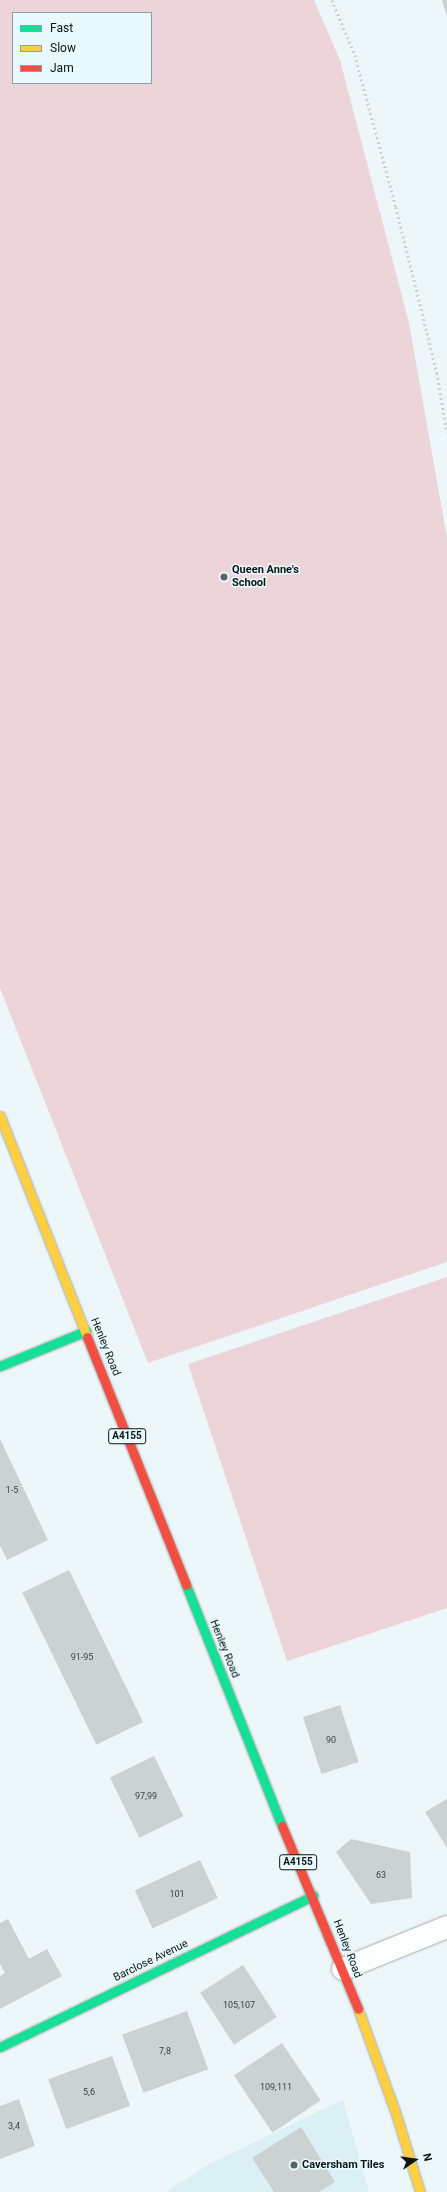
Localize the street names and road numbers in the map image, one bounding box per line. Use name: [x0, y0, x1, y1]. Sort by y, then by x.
street label: Henley Road: [87, 1316, 123, 1378]
road number: A4155: [108, 1428, 146, 1444]
street label: Henley Road: [206, 1618, 242, 1680]
road number: A4155: [279, 1854, 317, 1870]
street label: Henley Road: [330, 1918, 364, 1980]
street label: Barclose Avenue: [112, 1937, 190, 1985]

